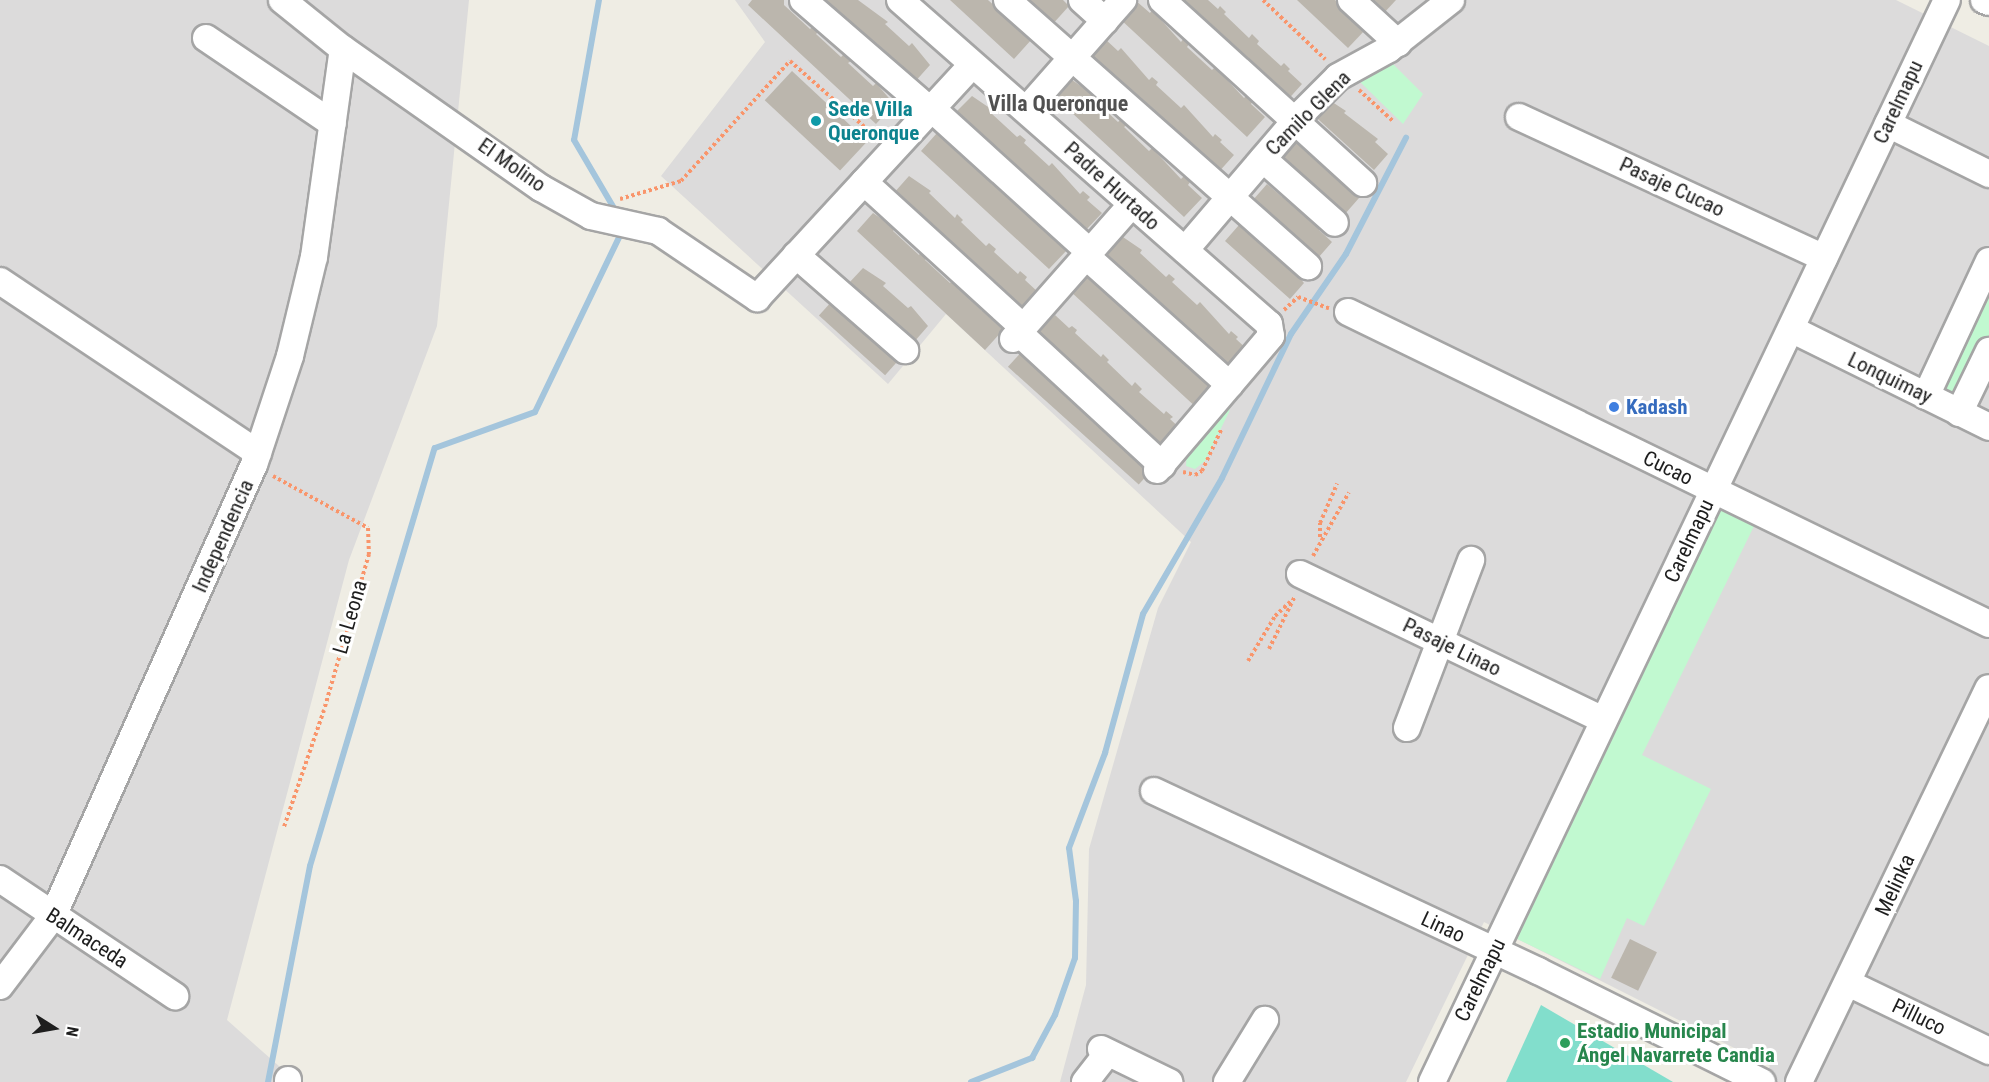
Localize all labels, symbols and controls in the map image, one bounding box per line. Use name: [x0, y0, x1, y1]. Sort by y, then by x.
street label: Carelmapu: [1868, 56, 1928, 148]
street label: Camilo Glena: [1260, 65, 1356, 161]
district label: Villa Queronque: [988, 91, 1128, 117]
place label: Sede Villa Queronque: [828, 96, 919, 146]
marker: Sede Villa Queronque: [809, 114, 823, 128]
street label: El Molino: [473, 133, 551, 197]
street label: Padre Hurtado: [1059, 136, 1165, 236]
street label: Pasaje Cucao: [1615, 152, 1729, 222]
street label: Lonquimay: [1844, 347, 1936, 409]
place label: Kadash: [1626, 394, 1688, 420]
marker: Kadash: [1607, 400, 1621, 414]
street label: Cucao: [1639, 445, 1697, 491]
street label: Independencia: [187, 476, 259, 596]
street label: Carelmapu: [1659, 495, 1719, 587]
street label: La Leona: [327, 577, 373, 657]
street label: Pasaje Linao: [1399, 612, 1505, 682]
street label: Melinka: [1870, 850, 1920, 920]
street label: Balmaceda: [41, 902, 133, 974]
street label: Linao: [1417, 906, 1469, 948]
street label: Carelmapu: [1449, 934, 1511, 1026]
street label: Pilluco: [1888, 993, 1950, 1041]
north arrow: [24, 998, 84, 1058]
place label: Estadio Municipal Ángel Navarrete Candia: [1577, 1018, 1775, 1068]
text: N: [62, 1025, 82, 1038]
marker: Estadio Municipal Ángel Navarrete Candia: [1558, 1036, 1572, 1050]

